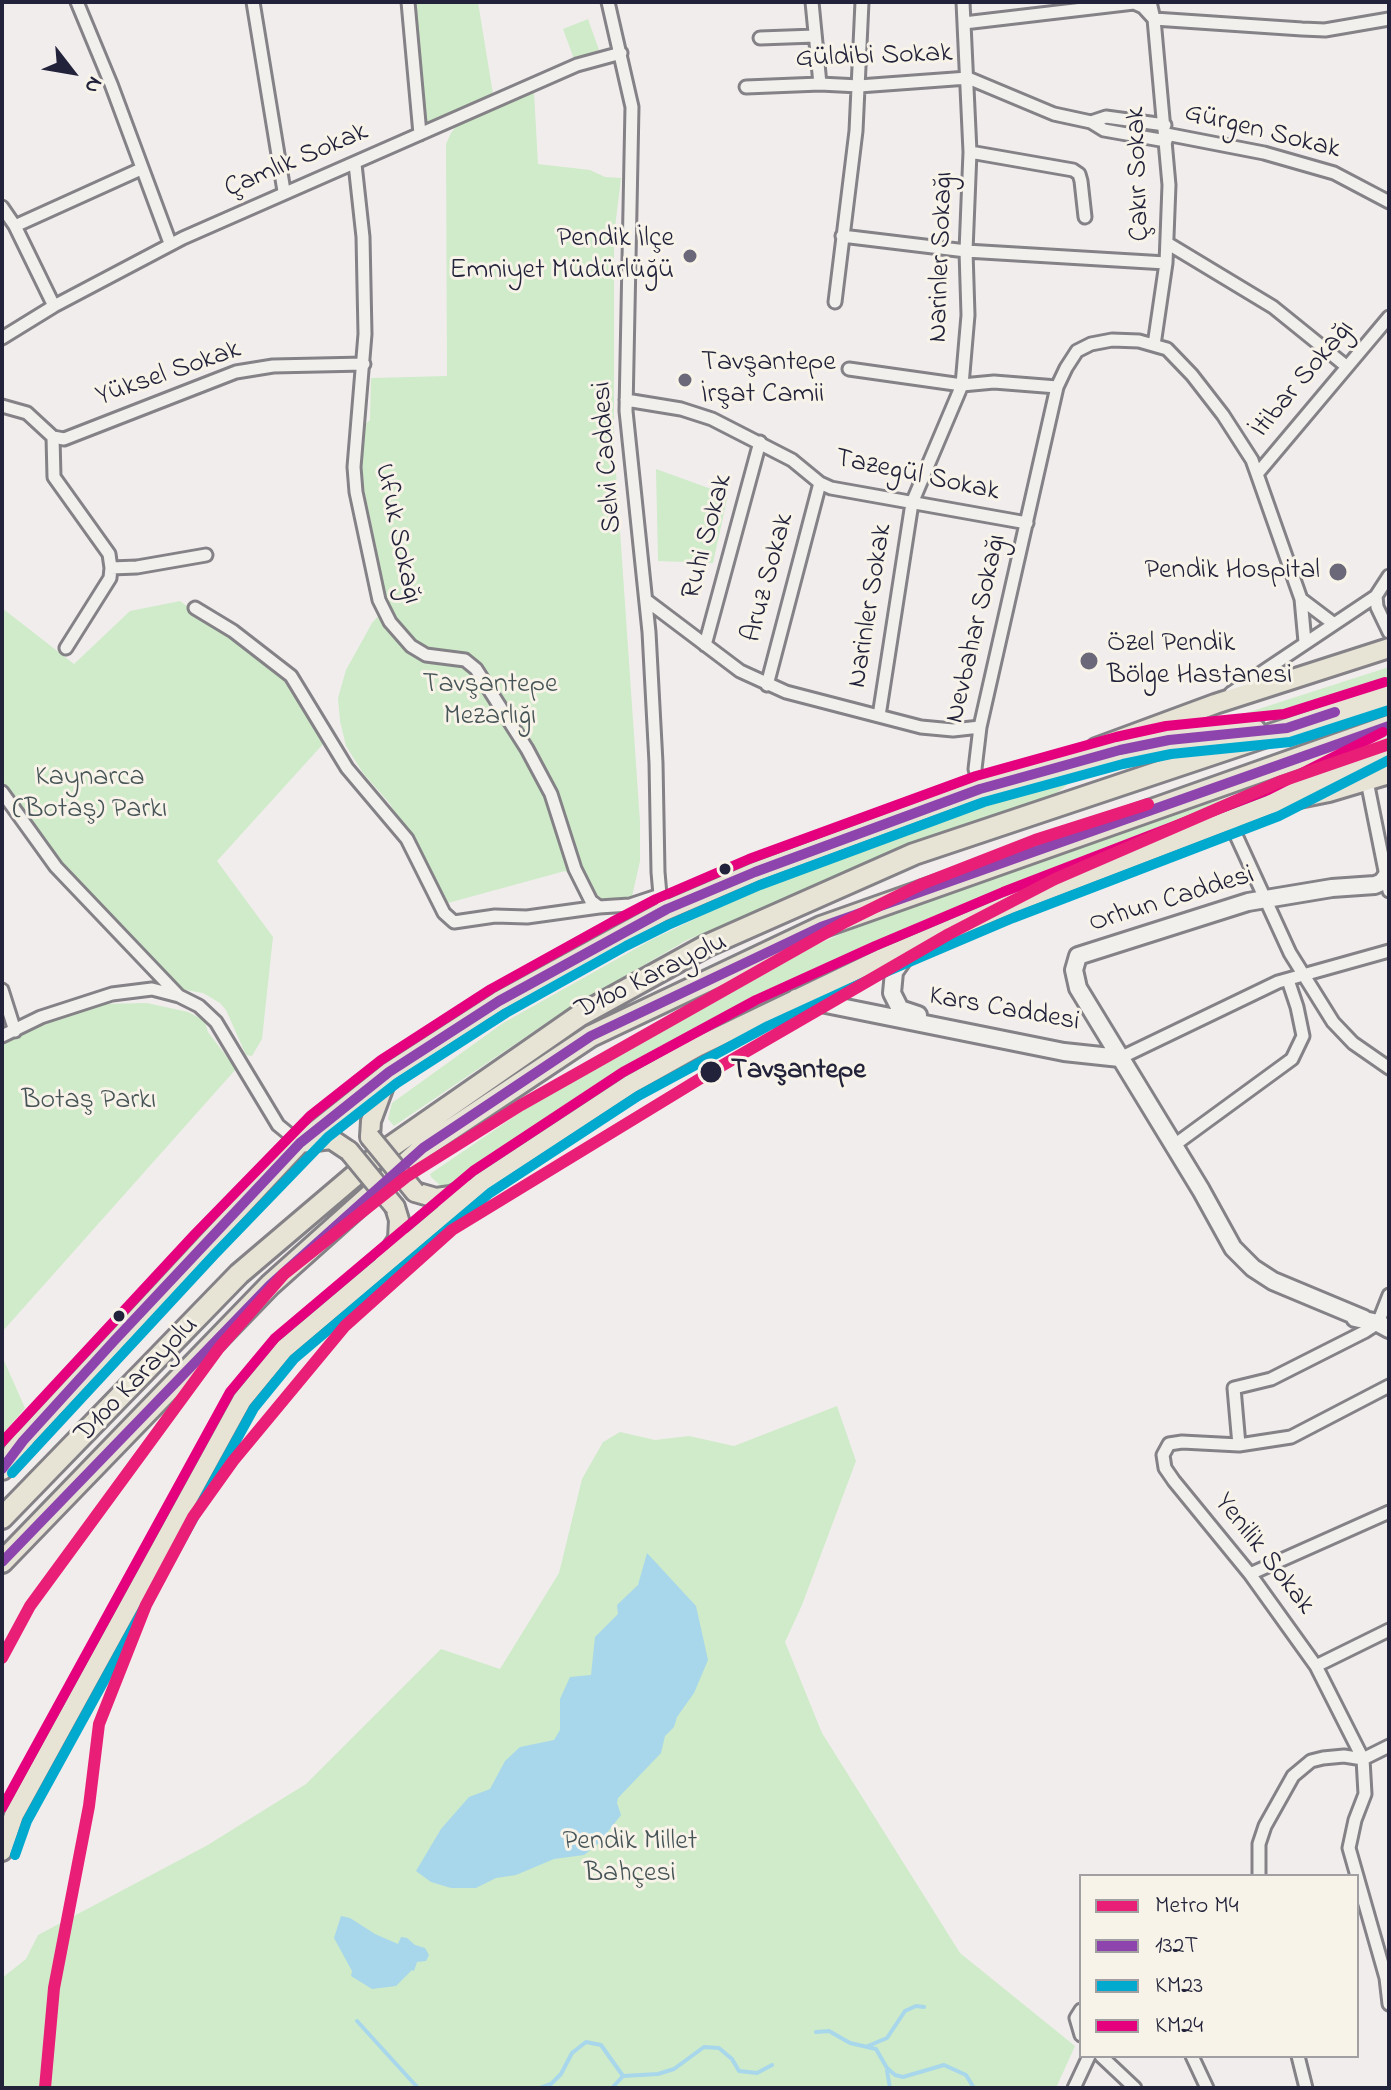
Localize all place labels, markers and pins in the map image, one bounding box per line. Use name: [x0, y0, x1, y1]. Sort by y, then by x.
place label: Pendik İlçe Emniyet Müdürlüğü: [449, 223, 674, 289]
marker: Pendik İlçe Emniyet Müdürlüğü: [681, 247, 699, 265]
place label: Tavşantepe İrşat Camii: [701, 347, 836, 413]
marker: Tavşantepe İrşat Camii: [676, 371, 694, 389]
place label: Pendik Hospital: [1144, 555, 1320, 589]
marker: Pendik Hospital: [1327, 561, 1349, 583]
place label: Özel Pendik Bölge Hastanesi: [1107, 628, 1292, 694]
marker: Özel Pendik Bölge Hastanesi: [1078, 650, 1100, 672]
unlabelled marker: [717, 861, 733, 877]
place label: Tavşantepe: [731, 1055, 866, 1089]
marker: Tavşantepe: [698, 1059, 724, 1085]
unlabelled marker: [111, 1308, 127, 1324]

